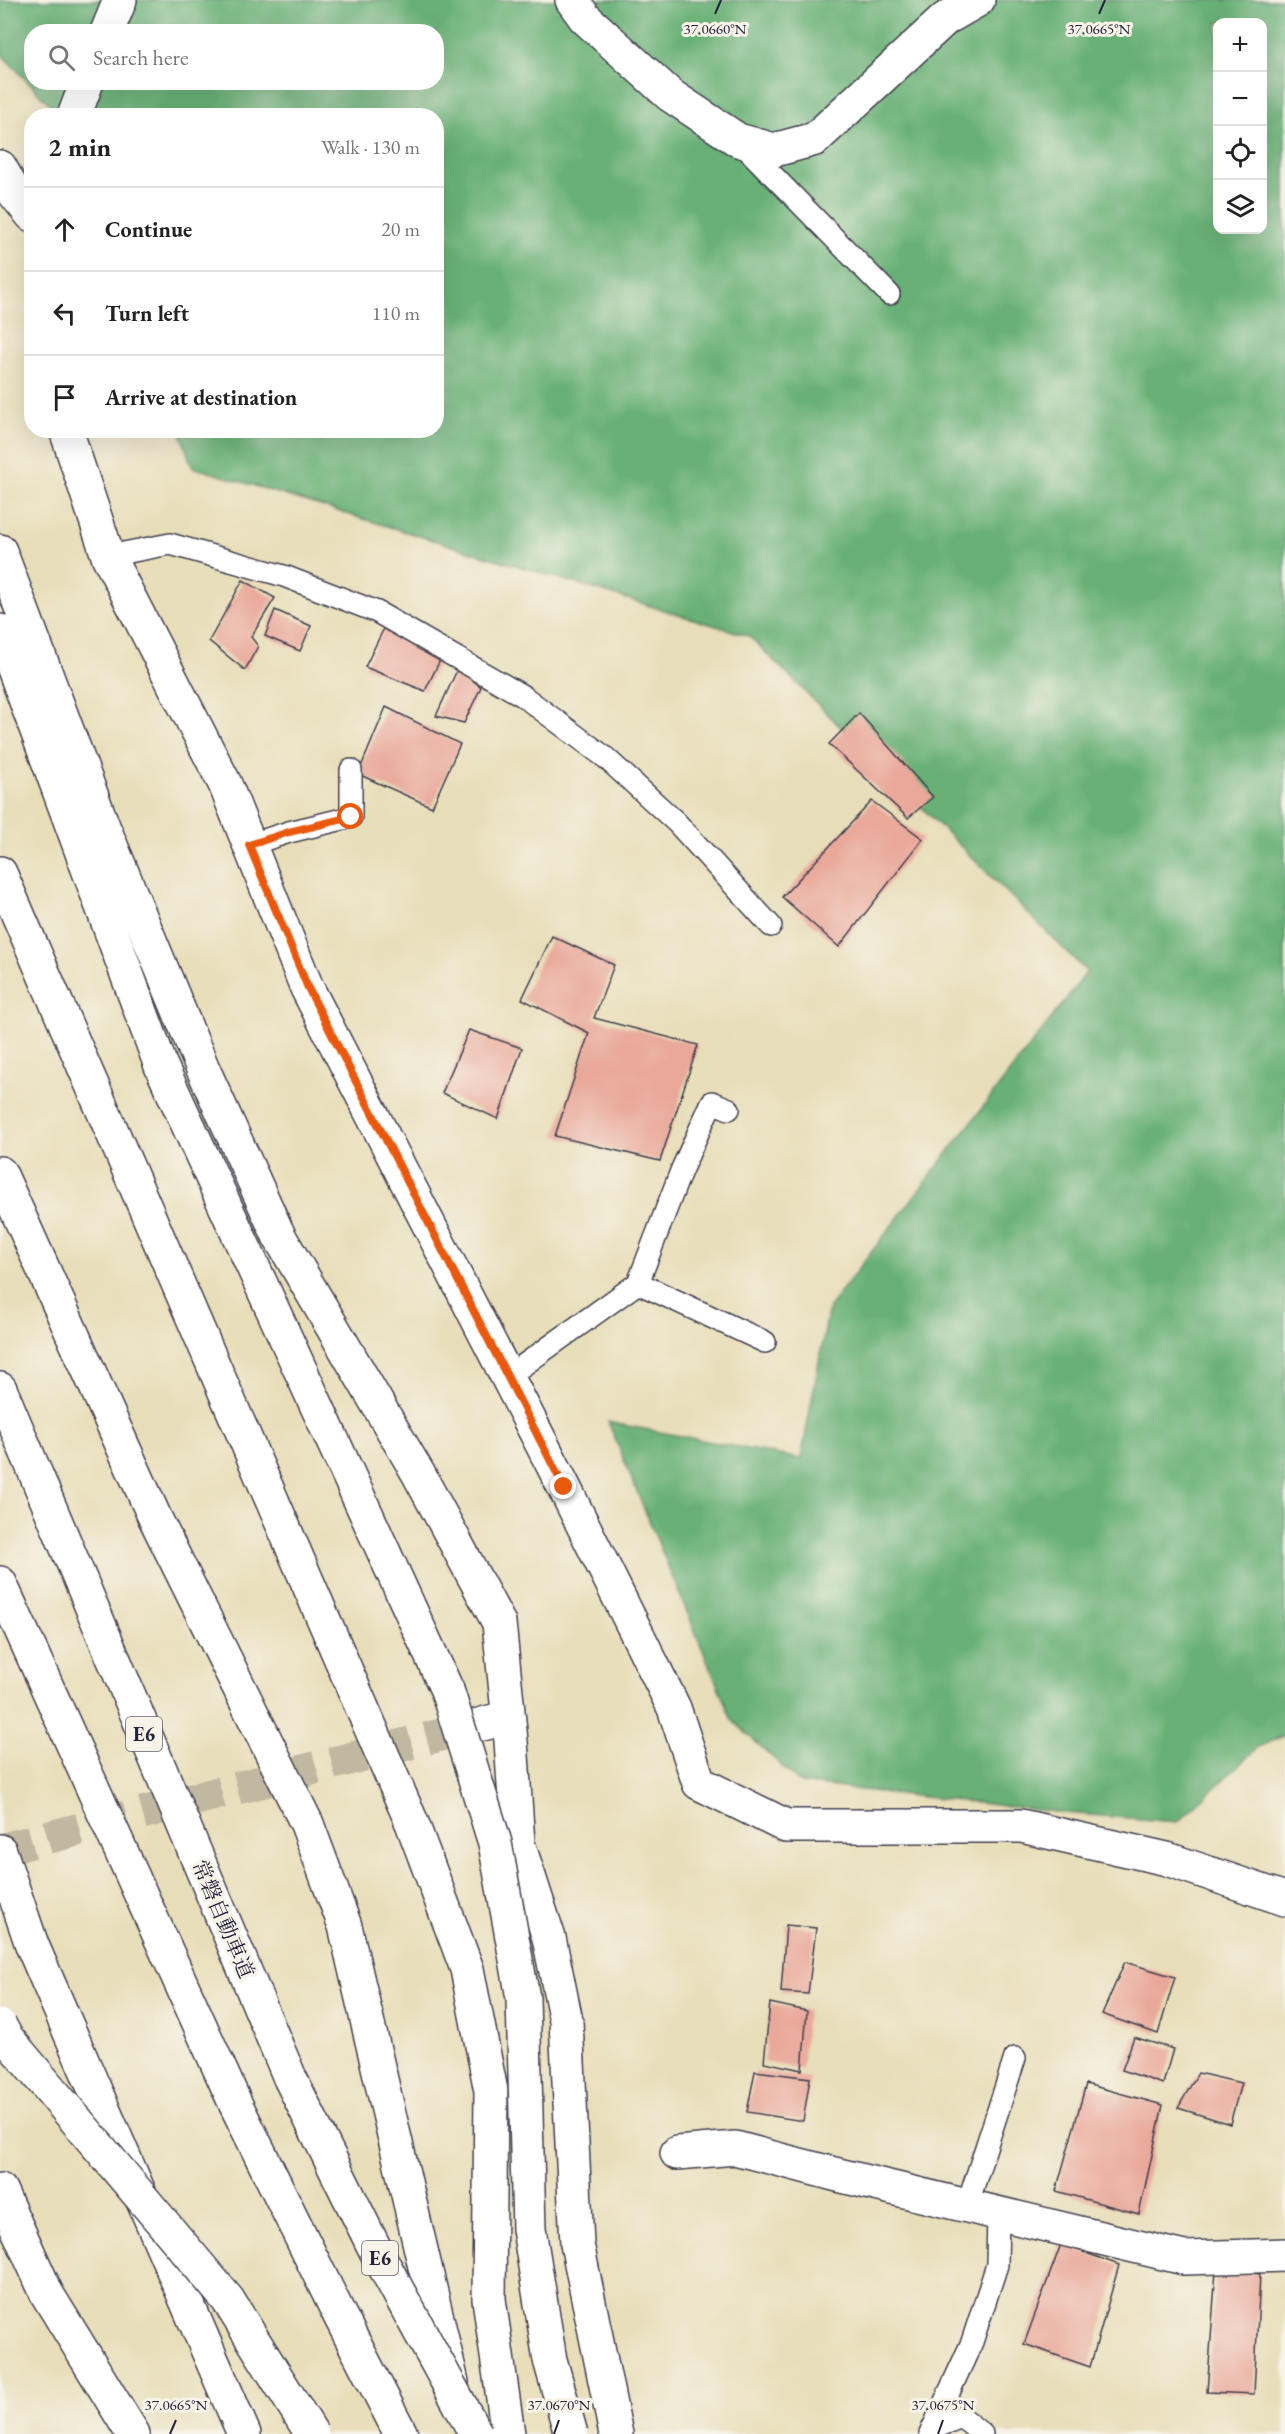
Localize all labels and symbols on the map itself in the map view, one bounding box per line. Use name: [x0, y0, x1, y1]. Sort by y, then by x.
text: 37.0660°N: [684, 19, 747, 38]
text: 37.0665°N: [1068, 19, 1131, 38]
route start: [337, 803, 363, 829]
route end: [550, 1473, 576, 1499]
road number: E6: [126, 1717, 162, 1751]
street label: 常磐自動車道: [186, 1856, 261, 1982]
road number: E6: [362, 2241, 398, 2275]
text: 37.0665°N: [145, 2395, 208, 2414]
text: 37.0670°N: [528, 2395, 591, 2414]
text: 37.0675°N: [912, 2395, 975, 2414]

